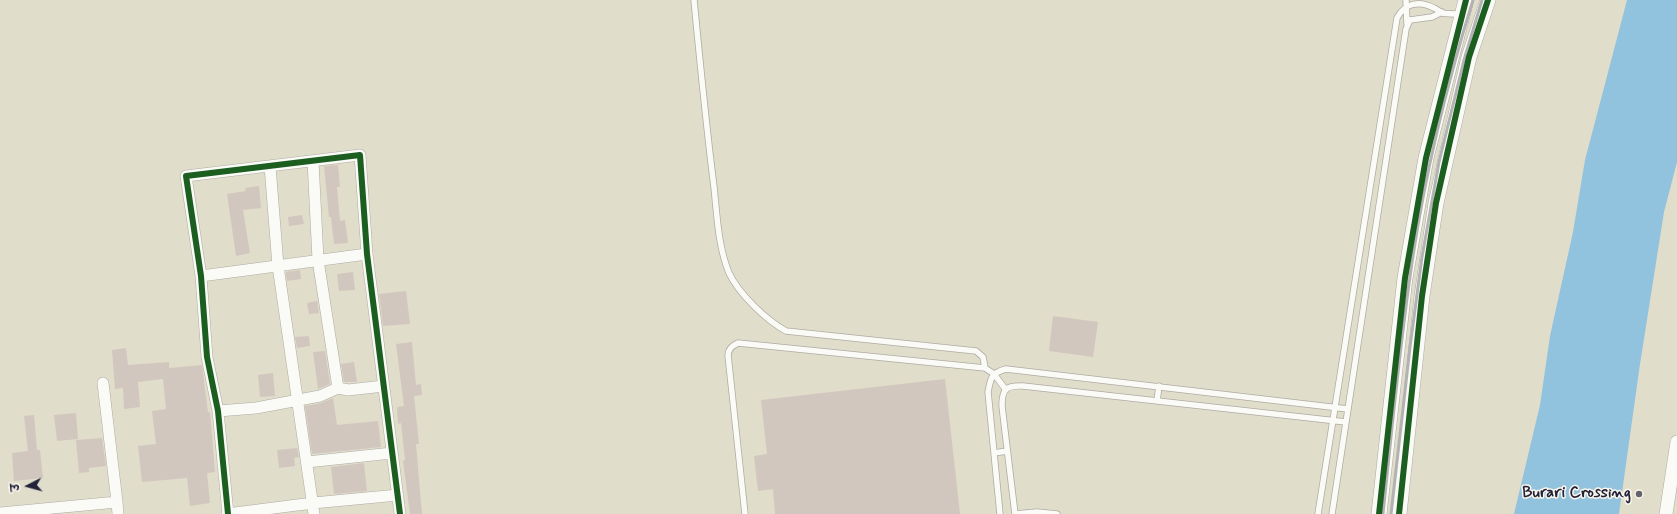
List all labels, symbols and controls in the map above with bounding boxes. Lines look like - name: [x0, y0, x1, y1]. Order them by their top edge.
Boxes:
- north arrow: [8, 466, 48, 506]
- text: उ: [9, 483, 23, 492]
- place label: Burari Crossing: [1522, 484, 1631, 504]
- marker: Burari Crossing: [1634, 489, 1644, 499]

